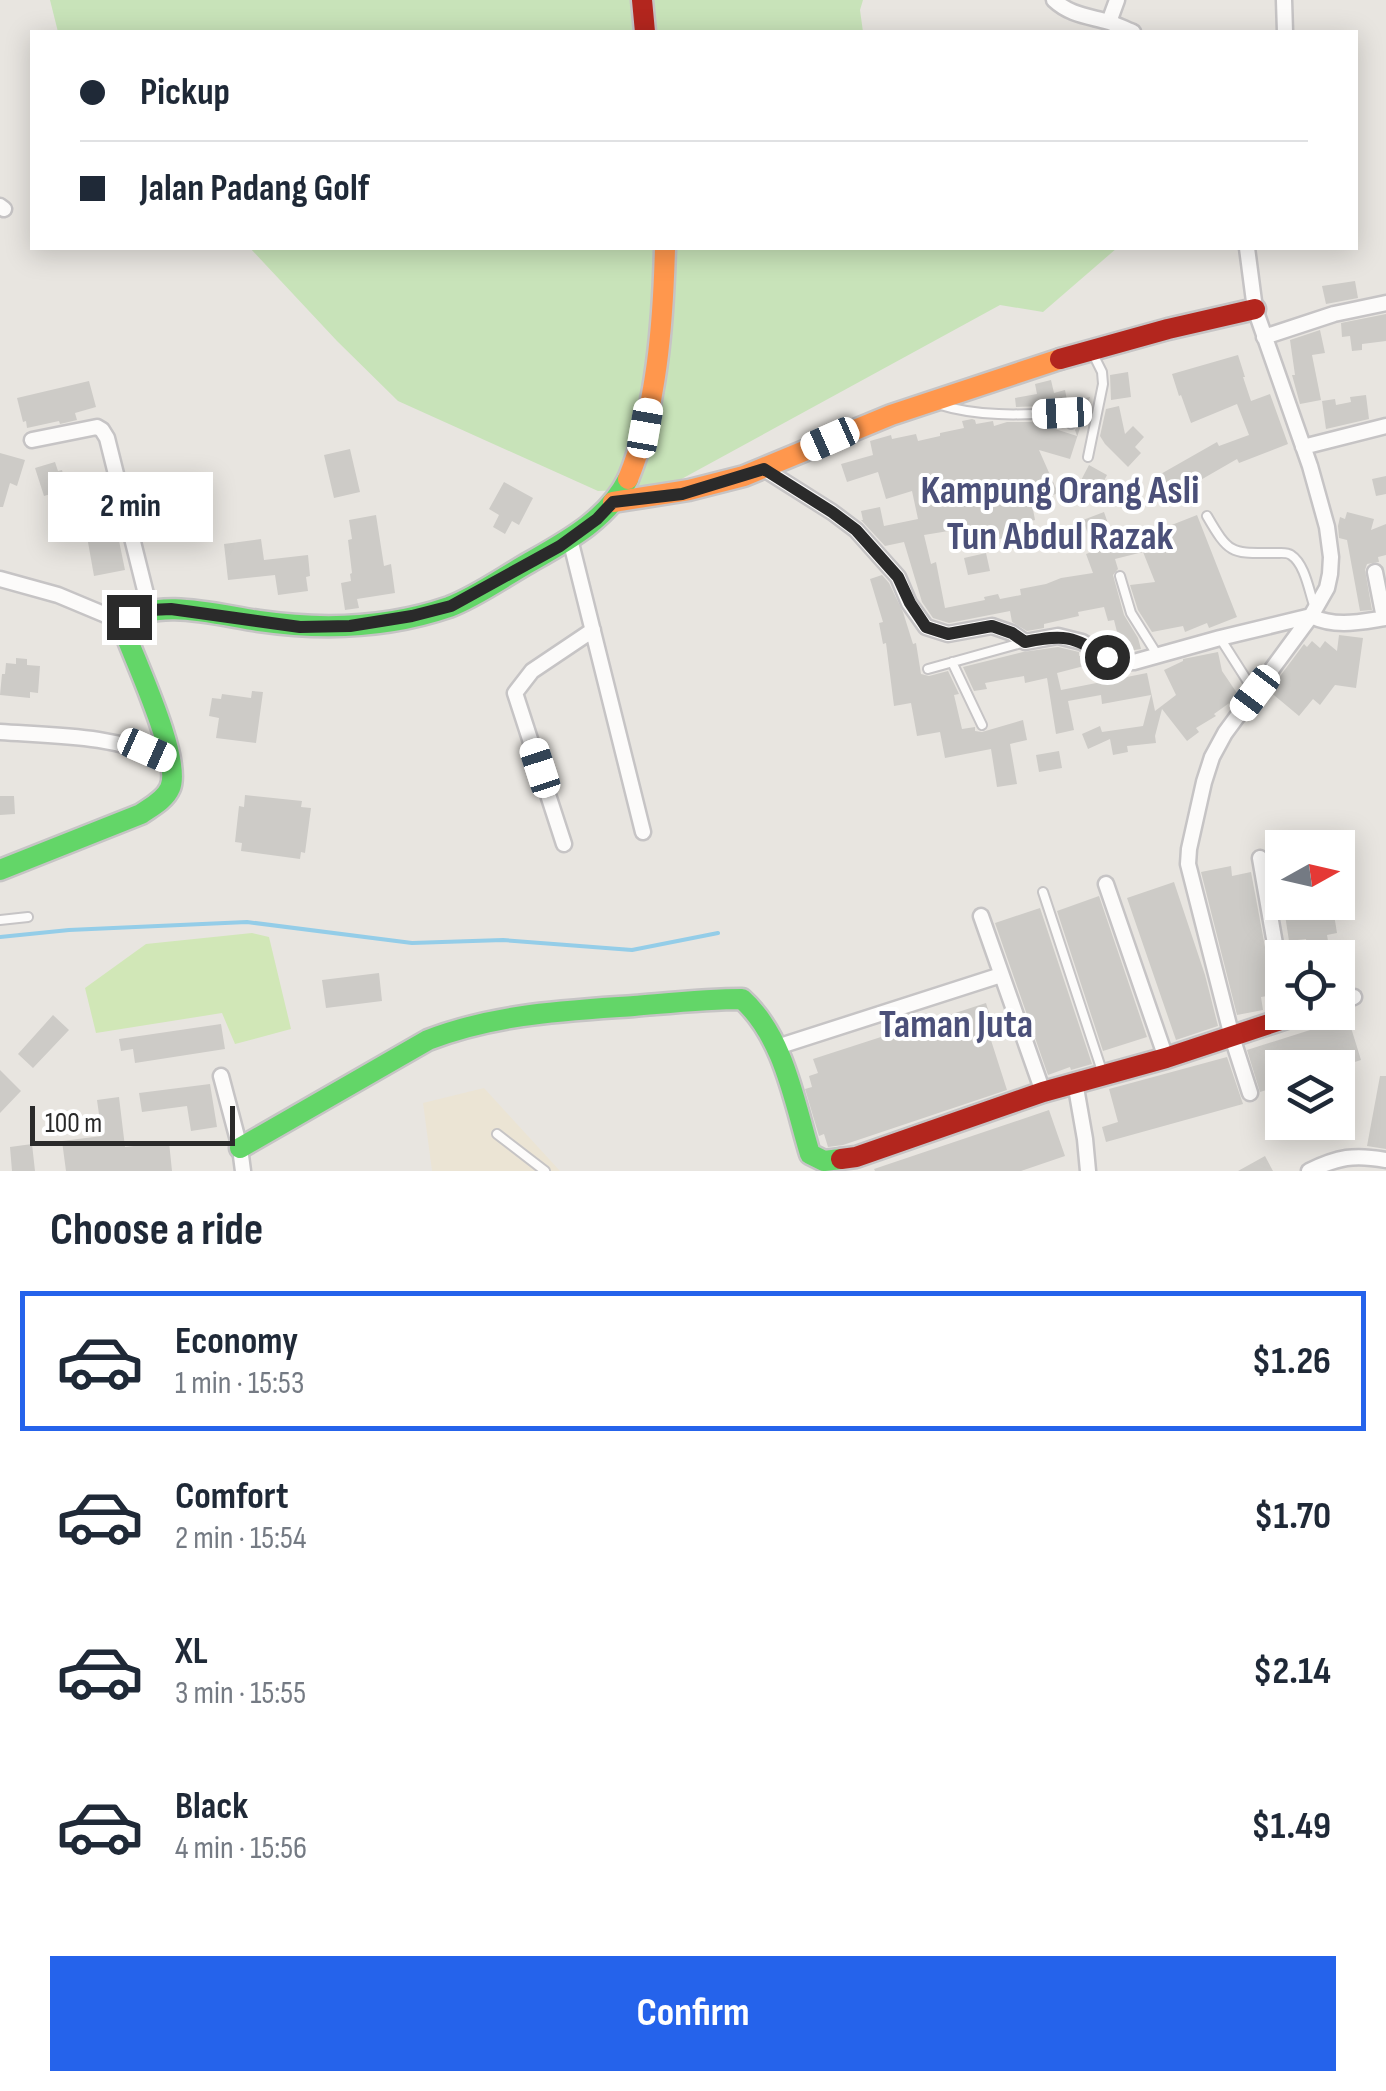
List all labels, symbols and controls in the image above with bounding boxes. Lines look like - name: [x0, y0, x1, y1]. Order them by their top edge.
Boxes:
- text: Pickup: [140, 70, 230, 115]
- text: Jalan Padang Golf: [140, 166, 370, 211]
- car: [625, 396, 665, 460]
- car: [1031, 396, 1093, 430]
- car: [796, 413, 864, 465]
- district label: Kampung Orang Asli Tun Abdul Razak: [920, 467, 1200, 561]
- callout: 2 min: [46, 472, 212, 542]
- text: 2 min: [100, 487, 161, 526]
- route end: [107, 595, 152, 640]
- route start: [1085, 635, 1130, 680]
- car: [1225, 660, 1285, 726]
- car: [113, 724, 181, 776]
- car: [516, 735, 564, 801]
- north arrow: [1265, 830, 1355, 920]
- map controls: [1265, 830, 1355, 1140]
- button: locate: [1265, 940, 1355, 1030]
- district label: Taman Juta: [879, 1001, 1033, 1049]
- button: layers: [1265, 1050, 1355, 1140]
- scale bar: [30, 1101, 235, 1146]
- text: 100 m: [45, 1107, 102, 1140]
- text: Choose a ride: [50, 1203, 263, 1258]
- icon: car: [55, 1316, 145, 1406]
- text: Economy: [175, 1319, 298, 1364]
- text: $1.26: [1252, 1339, 1331, 1384]
- text: 1 min · 15:53: [175, 1364, 304, 1403]
- icon: car: [55, 1471, 145, 1561]
- text: Comfort: [175, 1474, 289, 1519]
- text: $1.70: [1254, 1494, 1331, 1539]
- text: 2 min · 15:54: [175, 1519, 306, 1558]
- icon: car: [55, 1626, 145, 1716]
- text: XL: [175, 1629, 208, 1674]
- text: $2.14: [1253, 1649, 1331, 1694]
- text: 3 min · 15:55: [175, 1674, 306, 1713]
- icon: car: [55, 1781, 145, 1871]
- text: Black: [175, 1784, 248, 1829]
- text: $1.49: [1251, 1804, 1331, 1849]
- text: 4 min · 15:56: [175, 1829, 307, 1868]
- button: Confirm: [50, 1956, 1336, 2071]

